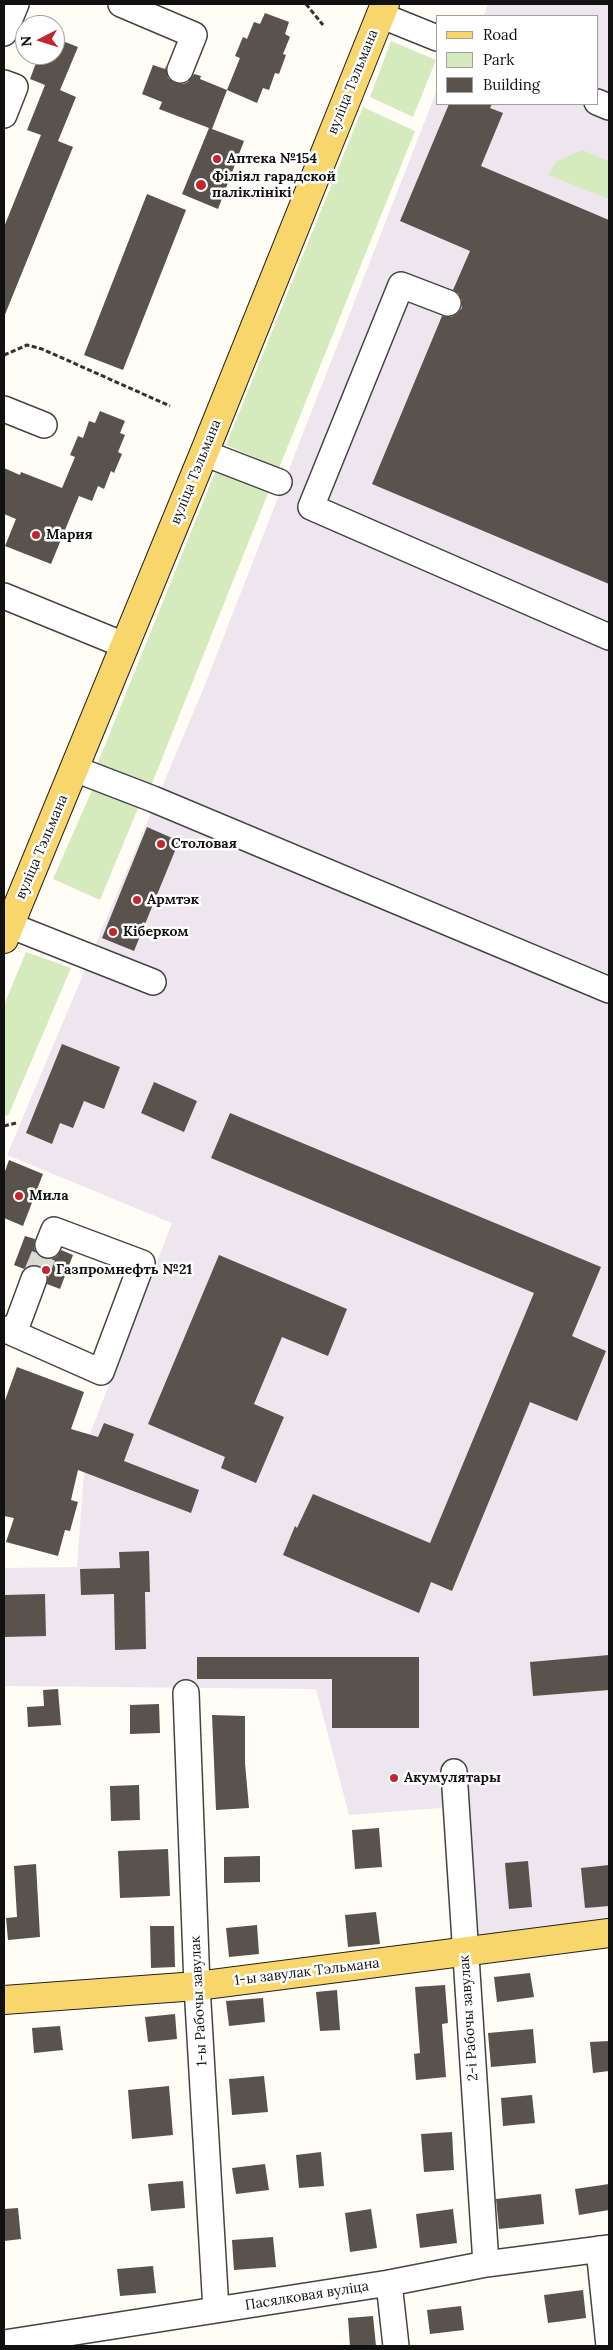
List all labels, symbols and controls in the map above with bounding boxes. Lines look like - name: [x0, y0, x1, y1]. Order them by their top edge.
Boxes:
- north arrow: [15, 15, 65, 65]
- legend: [436, 15, 598, 105]
- text: Road: [483, 25, 518, 44]
- street label: вуліца Тэльмана: [324, 27, 382, 137]
- text: N: [17, 35, 35, 47]
- text: Park: [483, 50, 514, 69]
- text: Building: [483, 75, 540, 94]
- place label: Аптека №154: [227, 151, 317, 167]
- marker: Аптека №154: [211, 153, 223, 165]
- place label: Філіял гарадской паліклінікі: [212, 169, 336, 202]
- marker: Філіял гарадской паліклінікі: [194, 178, 208, 192]
- street label: вуліца Тэльмана: [167, 417, 225, 527]
- place label: Мария: [46, 527, 93, 543]
- marker: Мария: [30, 529, 42, 541]
- street label: вуліца Тэльмана: [12, 792, 72, 902]
- place label: Столовая: [171, 836, 237, 852]
- marker: Столовая: [155, 838, 167, 850]
- place label: Армтэк: [147, 892, 199, 908]
- marker: Армтэк: [131, 894, 143, 906]
- place label: Кіберком: [123, 924, 189, 940]
- marker: Кіберком: [107, 926, 119, 938]
- place label: Мила: [29, 1188, 69, 1204]
- marker: Мила: [13, 1190, 25, 1202]
- place label: Газпромнефть №21: [56, 1262, 192, 1278]
- marker: Газпромнефть №21: [40, 1264, 52, 1276]
- place label: Акумулятары: [404, 1770, 501, 1786]
- marker: Акумулятары: [388, 1772, 400, 1784]
- street label: 1-ы Рабочы завулак: [187, 1935, 211, 2067]
- street label: 2-і Рабочы завулак: [456, 1954, 482, 2082]
- street label: 1-ы завулак Тэльмана: [233, 1955, 381, 1989]
- street label: Пасялковая вуліца: [244, 2278, 370, 2314]

